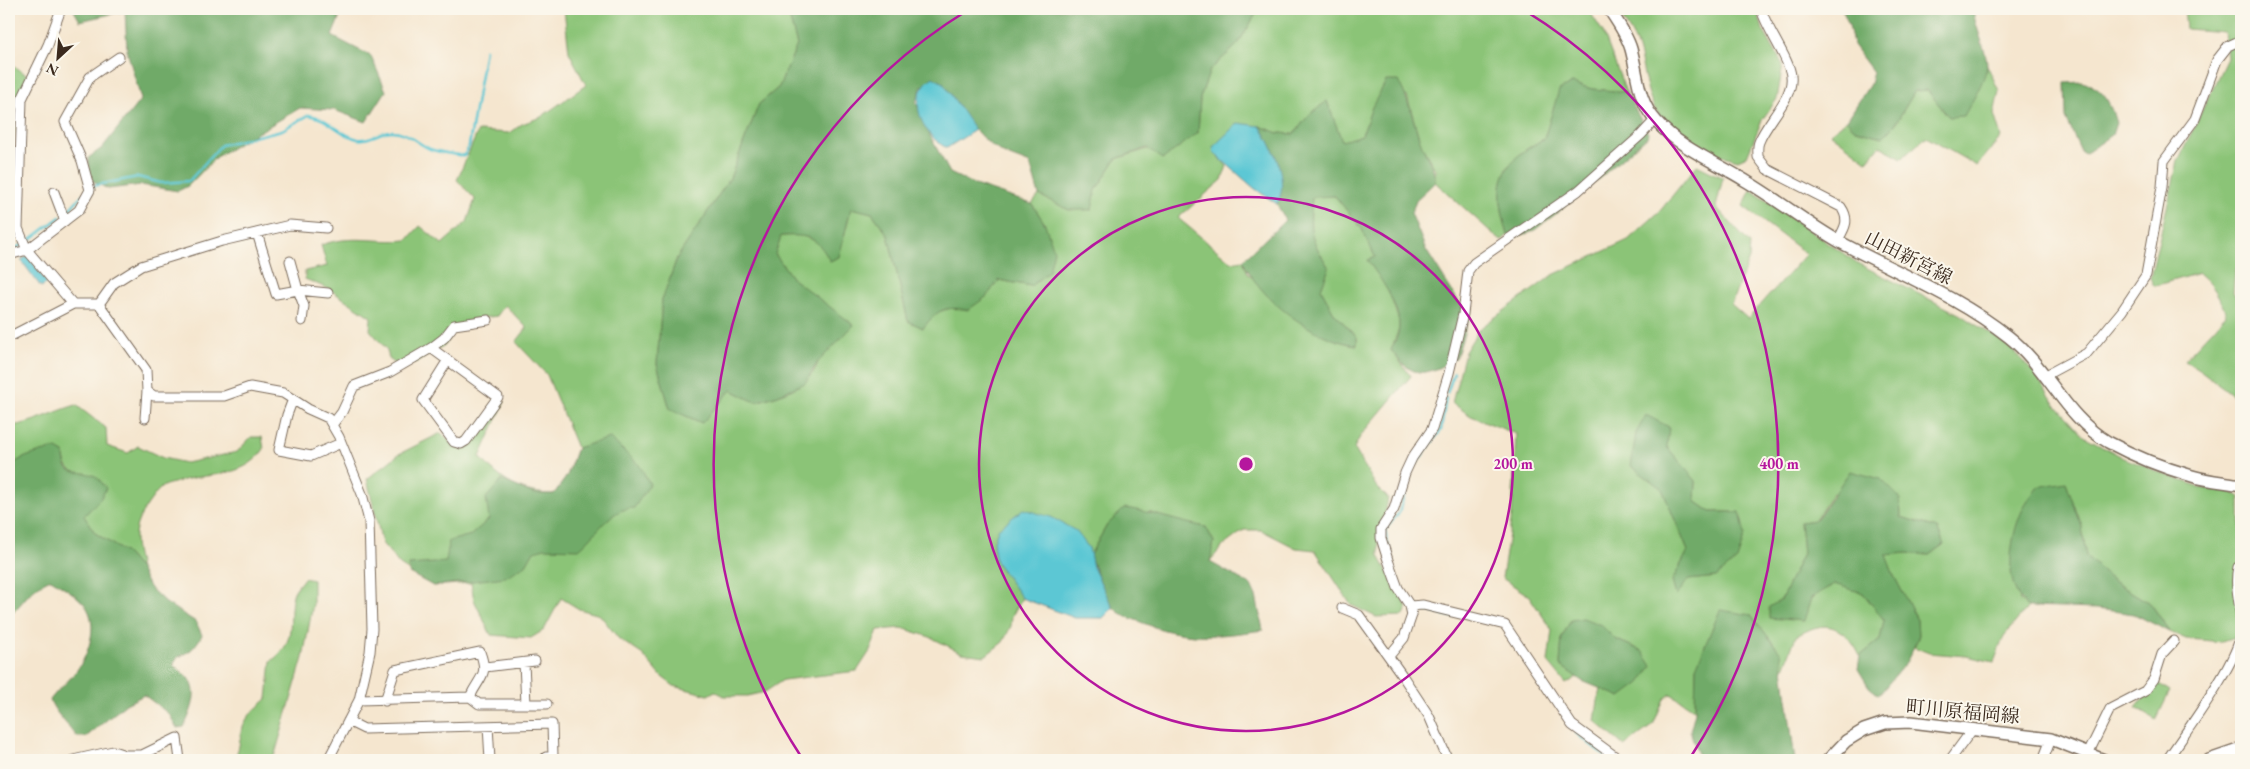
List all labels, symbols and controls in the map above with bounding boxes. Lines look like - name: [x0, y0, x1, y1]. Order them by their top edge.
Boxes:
- north arrow: [32, 32, 82, 82]
- text: N: [43, 59, 61, 80]
- street label: 山田新宮線: [1861, 225, 1957, 290]
- text: 200 m: [1493, 454, 1533, 473]
- text: 400 m: [1759, 454, 1799, 473]
- centre of rings: [1237, 455, 1255, 473]
- street label: 町川原福岡線: [1905, 694, 2021, 729]

